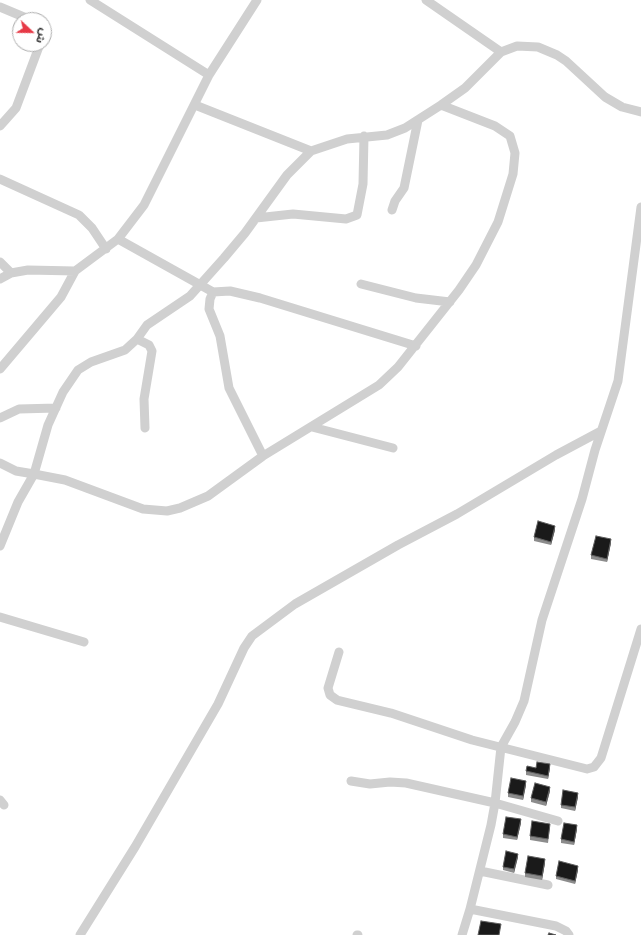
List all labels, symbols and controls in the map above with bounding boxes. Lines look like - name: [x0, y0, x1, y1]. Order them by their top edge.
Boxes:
- north arrow: [12, 12, 52, 52]
- text: ش: [32, 26, 52, 46]

